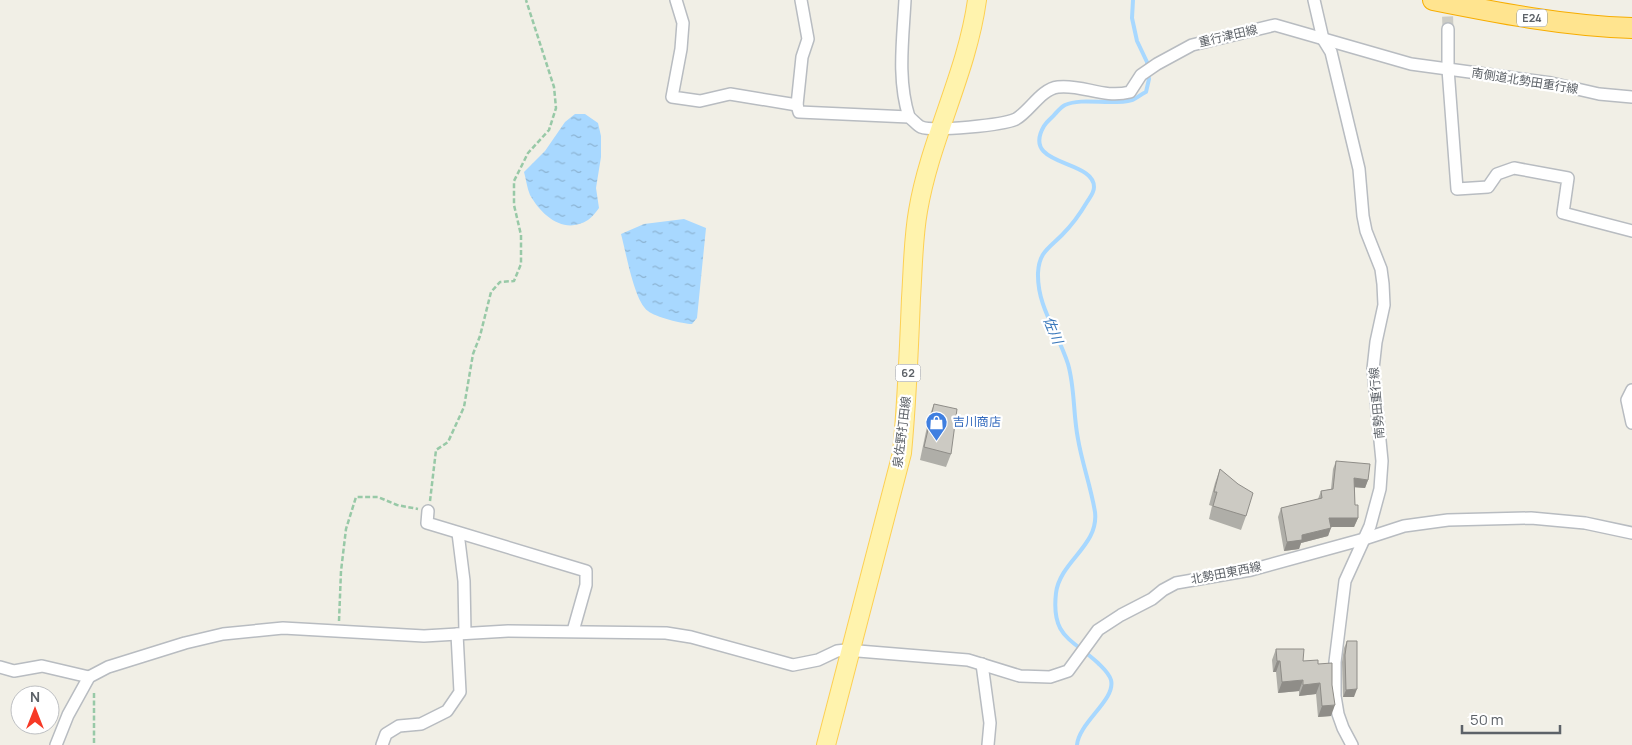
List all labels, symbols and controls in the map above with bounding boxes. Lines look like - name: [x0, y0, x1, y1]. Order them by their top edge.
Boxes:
- road number: E24: [1517, 10, 1547, 27]
- street label: 重行津田線: [1197, 20, 1259, 51]
- street label: 南側道北勢田重行線: [1470, 64, 1580, 97]
- water label: 佐川: [1039, 313, 1068, 348]
- road number: 62: [896, 364, 920, 382]
- street label: 南勢田重行線: [1365, 366, 1388, 440]
- street label: 泉佐野打田線: [889, 395, 914, 469]
- shop icon: 吉川商店: [925, 410, 949, 441]
- place label: 吉川商店: [953, 413, 1001, 430]
- street label: 北勢田東西線: [1189, 557, 1263, 588]
- north arrow: [10, 685, 60, 735]
- text: N: [30, 687, 40, 706]
- scale bar: [1462, 702, 1560, 734]
- text: 50 m: [1470, 709, 1504, 730]

